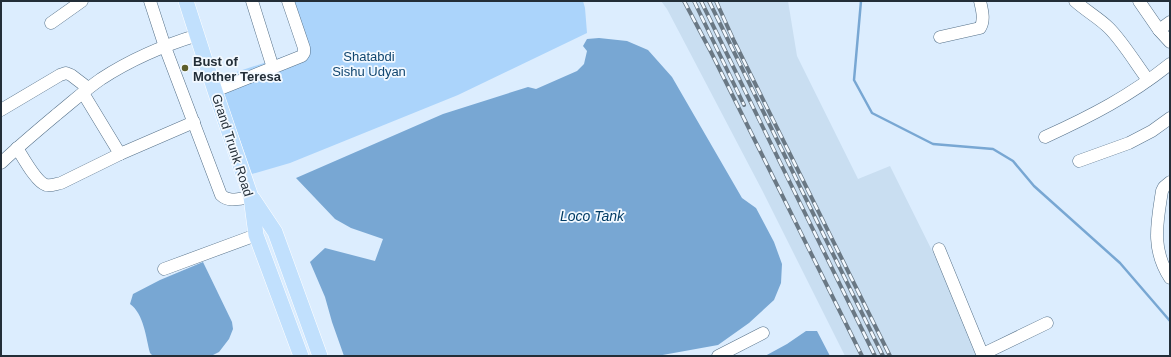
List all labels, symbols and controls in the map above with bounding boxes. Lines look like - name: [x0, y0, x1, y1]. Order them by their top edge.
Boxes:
- park label: Shatabdi Sishu Udyan: [332, 49, 406, 79]
- place label: Bust of Mother Teresa: [193, 54, 282, 84]
- marker: Bust of Mother Teresa: [180, 63, 190, 73]
- street label: Grand Trunk Road: [209, 92, 256, 198]
- water label: Loco Tank: [560, 208, 625, 224]

